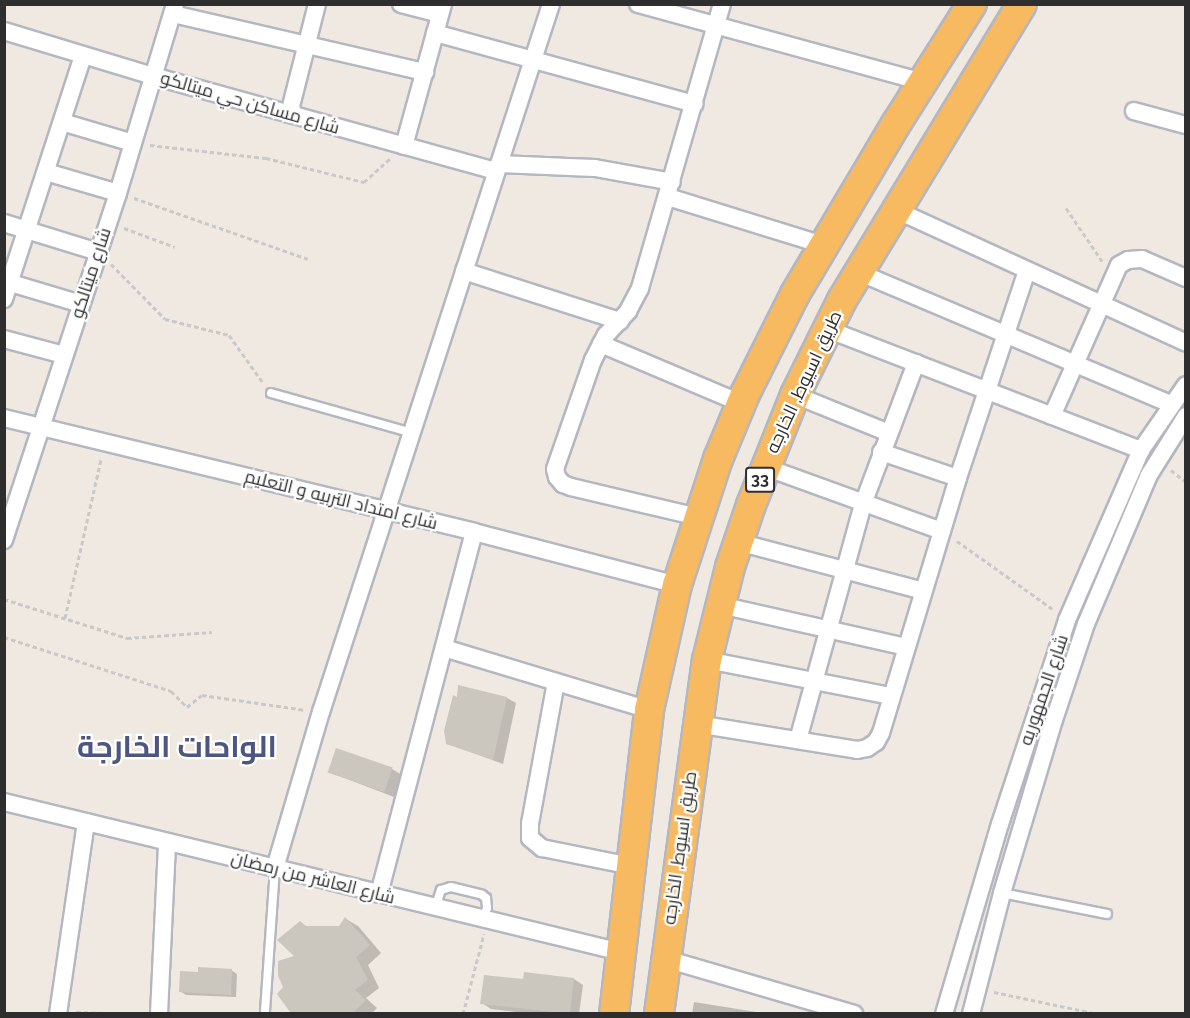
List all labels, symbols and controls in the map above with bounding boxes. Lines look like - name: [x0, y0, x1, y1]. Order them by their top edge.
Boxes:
- street label: شارع مساكن حي ميتالكو: [158, 67, 342, 139]
- street label: شارع ميتالكو: [66, 225, 116, 321]
- street label: طريق اسيوط, الخارجه: [762, 307, 846, 457]
- street label: شارع امتداد التربيه و التعليم: [242, 466, 440, 534]
- road number: 33: [745, 467, 775, 493]
- street label: شارع الجمهوريه: [1015, 632, 1073, 748]
- district label: الواحات الخارجة: [77, 729, 277, 765]
- street label: طريق اسيوط, الخارجه: [659, 770, 701, 926]
- street label: شارع العاشر من رمضان: [229, 847, 397, 909]

